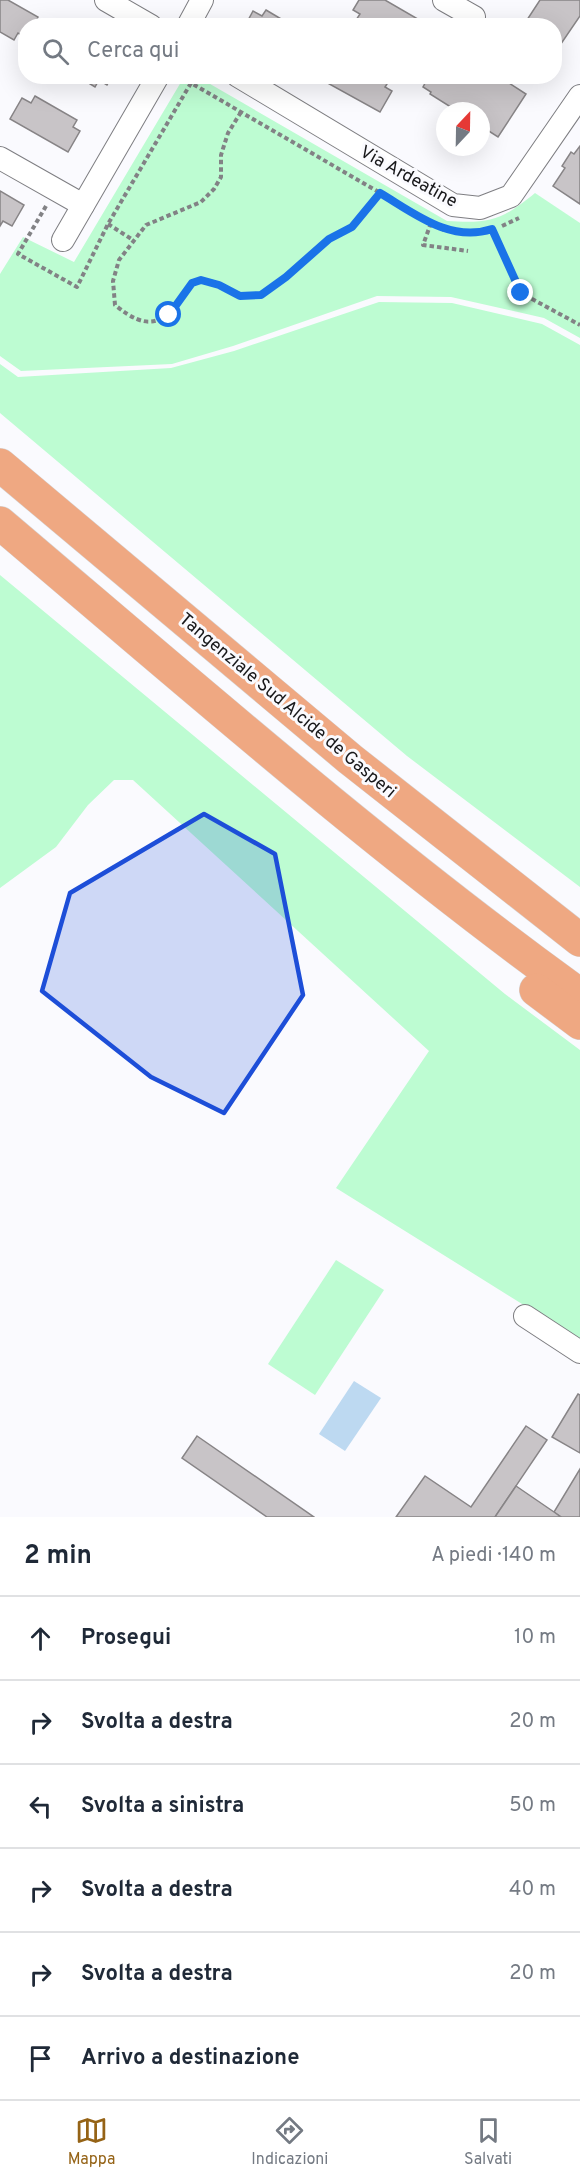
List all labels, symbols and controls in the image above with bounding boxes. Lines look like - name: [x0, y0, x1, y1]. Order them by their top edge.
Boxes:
- search box: [18, 18, 562, 84]
- icon: search: [39, 35, 72, 68]
- text: Cerca qui: [87, 38, 179, 65]
- north arrow: [436, 102, 490, 156]
- street label: Via Ardeatine: [355, 141, 461, 214]
- route end: [507, 279, 533, 305]
- route start: [155, 301, 181, 327]
- street label: Tangenziale Sud Alcide de Gasperi: [174, 609, 400, 804]
- text: 2 min: [24, 1540, 92, 1573]
- text: A piedi · 140 m: [431, 1543, 556, 1569]
- icon: ahead: [24, 1622, 57, 1655]
- text: Prosegui: [81, 1625, 171, 1652]
- text: 10 m: [514, 1625, 556, 1651]
- icon: right: [24, 1706, 57, 1739]
- text: Svolta a destra: [81, 1709, 233, 1736]
- text: 20 m: [509, 1709, 556, 1735]
- icon: left: [24, 1790, 57, 1823]
- text: Svolta a sinistra: [81, 1793, 244, 1820]
- text: 50 m: [509, 1793, 556, 1819]
- icon: right: [24, 1874, 57, 1907]
- text: Svolta a destra: [81, 1877, 233, 1904]
- text: 40 m: [509, 1877, 556, 1903]
- icon: right: [24, 1958, 57, 1991]
- text: Svolta a destra: [81, 1961, 233, 1988]
- text: 20 m: [509, 1961, 556, 1987]
- icon: arrive: [24, 2042, 57, 2075]
- text: Arrivo a destinazione: [81, 2045, 299, 2072]
- tab: Mappa: [68, 2114, 116, 2170]
- tab: Indicazioni: [251, 2114, 328, 2170]
- tab: Salvati: [464, 2114, 512, 2170]

